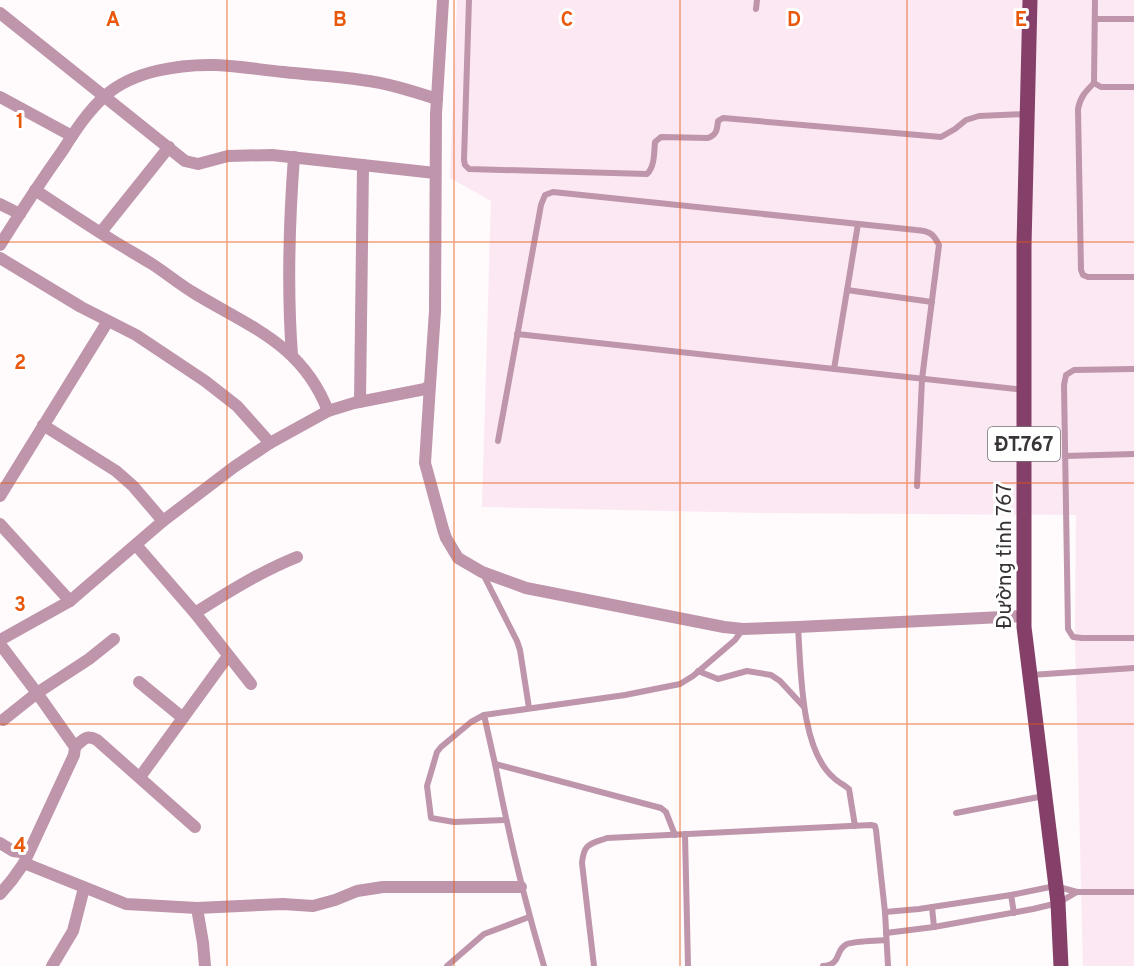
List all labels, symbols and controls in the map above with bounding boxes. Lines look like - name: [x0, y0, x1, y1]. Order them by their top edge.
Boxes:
- text: A: [106, 8, 120, 34]
- text: B: [333, 8, 347, 34]
- text: C: [561, 8, 573, 34]
- text: D: [787, 8, 801, 34]
- text: E: [1015, 8, 1027, 34]
- text: 1: [16, 110, 24, 136]
- text: 2: [14, 351, 26, 377]
- road number: ĐT.767: [988, 427, 1060, 461]
- street label: Đường tỉnh 767: [992, 483, 1019, 629]
- text: 3: [14, 593, 26, 619]
- text: 4: [14, 834, 26, 860]

